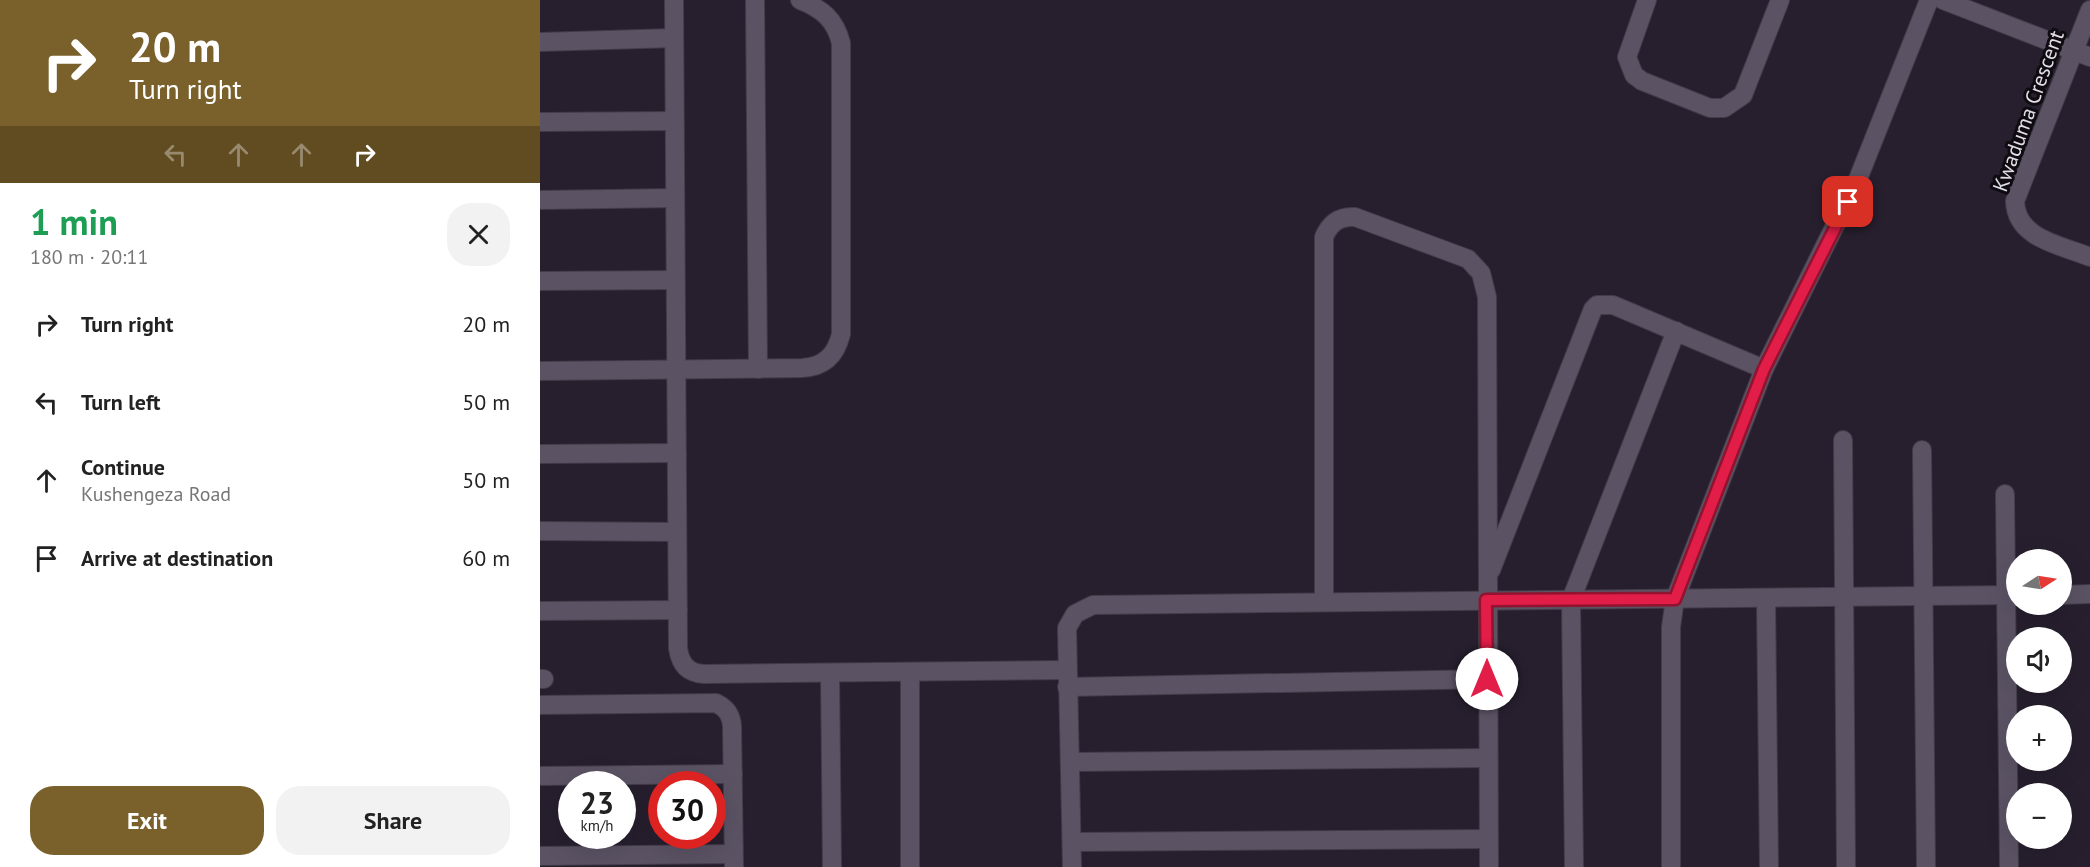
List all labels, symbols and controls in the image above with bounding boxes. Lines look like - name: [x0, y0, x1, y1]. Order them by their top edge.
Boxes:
- text: 20 m: [129, 19, 221, 74]
- icon: right: [30, 24, 108, 102]
- street label: Kwaduma Crescent: [1986, 27, 2070, 195]
- text: Turn right: [129, 72, 242, 106]
- icon: left: [159, 138, 192, 171]
- icon: ahead: [222, 138, 255, 171]
- icon: ahead: [285, 138, 318, 171]
- icon: right: [348, 138, 381, 171]
- pin: [1822, 176, 1873, 227]
- icon: arrive: [1831, 185, 1864, 218]
- text: 1 min: [30, 198, 118, 245]
- button: close: [447, 203, 510, 266]
- text: 180 m · 20:11: [30, 244, 148, 270]
- icon: right: [30, 308, 63, 341]
- text: Turn right: [81, 310, 173, 338]
- text: 20 m: [462, 310, 510, 338]
- icon: left: [30, 386, 63, 419]
- text: Turn left: [81, 388, 161, 416]
- text: 50 m: [462, 388, 510, 416]
- text: Continue: [81, 453, 165, 481]
- icon: ahead: [30, 464, 63, 497]
- text: 50 m: [462, 466, 510, 494]
- text: Kushengeza Road: [81, 481, 231, 507]
- icon: arrive: [30, 542, 63, 575]
- text: Arrive at destination: [81, 544, 273, 572]
- text: 60 m: [462, 544, 510, 572]
- north arrow: [2006, 549, 2072, 615]
- map controls: [2006, 549, 2072, 849]
- button: sound: [2006, 627, 2072, 693]
- position arrow: [1455, 647, 1519, 711]
- button: +: [2006, 705, 2072, 771]
- speed limit sign: 30: [648, 771, 726, 849]
- text: 23: [580, 783, 614, 822]
- button: −: [2006, 783, 2072, 849]
- button: Exit: [30, 786, 264, 855]
- button: Share: [276, 786, 510, 855]
- text: km/h: [581, 816, 613, 835]

